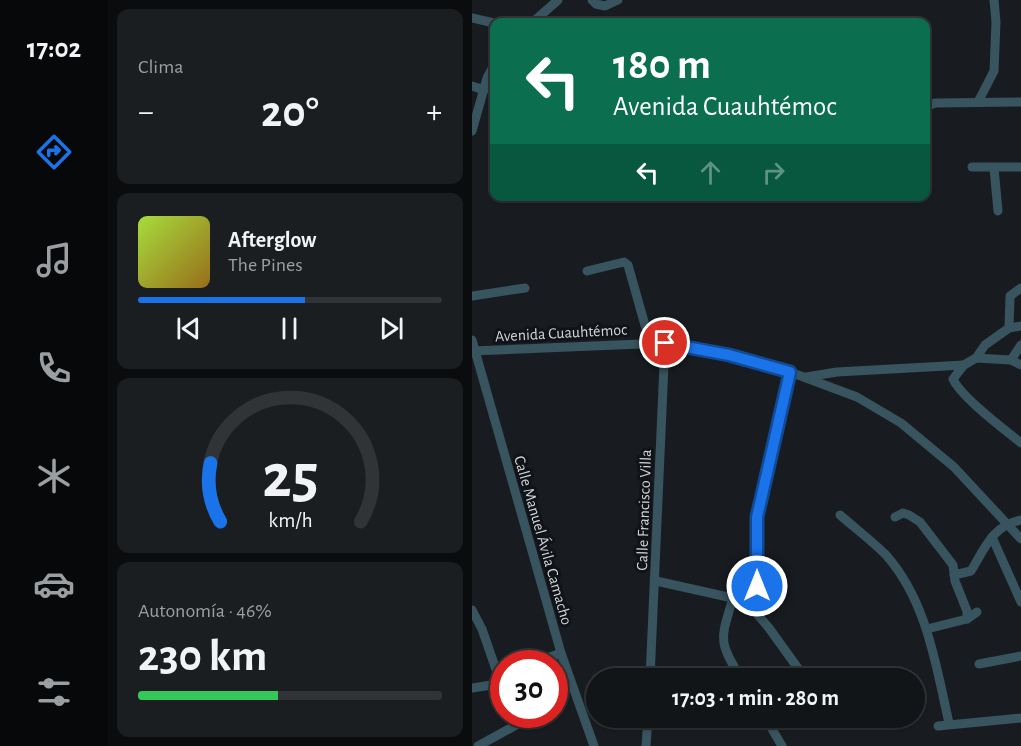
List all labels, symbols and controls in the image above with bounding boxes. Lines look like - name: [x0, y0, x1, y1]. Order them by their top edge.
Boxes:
- text: 17:02: [27, 35, 81, 62]
- icon: left: [514, 42, 592, 120]
- text: 180 m: [613, 44, 711, 86]
- text: Clima: [138, 57, 183, 77]
- text: 20°: [261, 90, 319, 135]
- text: Avenida Cuauhtémoc: [613, 93, 837, 120]
- text: −: [138, 96, 154, 129]
- text: +: [426, 96, 442, 129]
- icon: directions: [33, 131, 75, 173]
- icon: left: [631, 156, 664, 189]
- icon: ahead: [694, 156, 727, 189]
- icon: right: [757, 156, 790, 189]
- text: Afterglow: [228, 229, 316, 251]
- icon: music: [33, 239, 75, 281]
- text: The Pines: [228, 255, 303, 275]
- icon: previous: [172, 312, 205, 345]
- icon: pause: [273, 312, 306, 345]
- icon: next: [375, 312, 408, 345]
- pin: [639, 317, 690, 368]
- street label: Avenida Cuauhtémoc: [494, 322, 628, 344]
- icon: arrive: [648, 326, 681, 359]
- icon: phone: [33, 347, 75, 389]
- text: 25: [262, 446, 318, 508]
- street label: Calle Francisco Villa: [634, 449, 654, 571]
- street label: Calle Manuel Ávila Camacho: [511, 453, 577, 627]
- icon: climate: [33, 455, 75, 497]
- text: km/h: [268, 511, 312, 532]
- position arrow: [725, 554, 789, 618]
- icon: car: [33, 563, 75, 605]
- text: Autonomía · 46%: [138, 601, 272, 621]
- text: 230 km: [138, 634, 267, 679]
- speed limit sign: 30: [490, 650, 568, 728]
- icon: filters: [33, 671, 75, 713]
- text: 17:03 · 1 min · 280 m: [672, 687, 839, 709]

